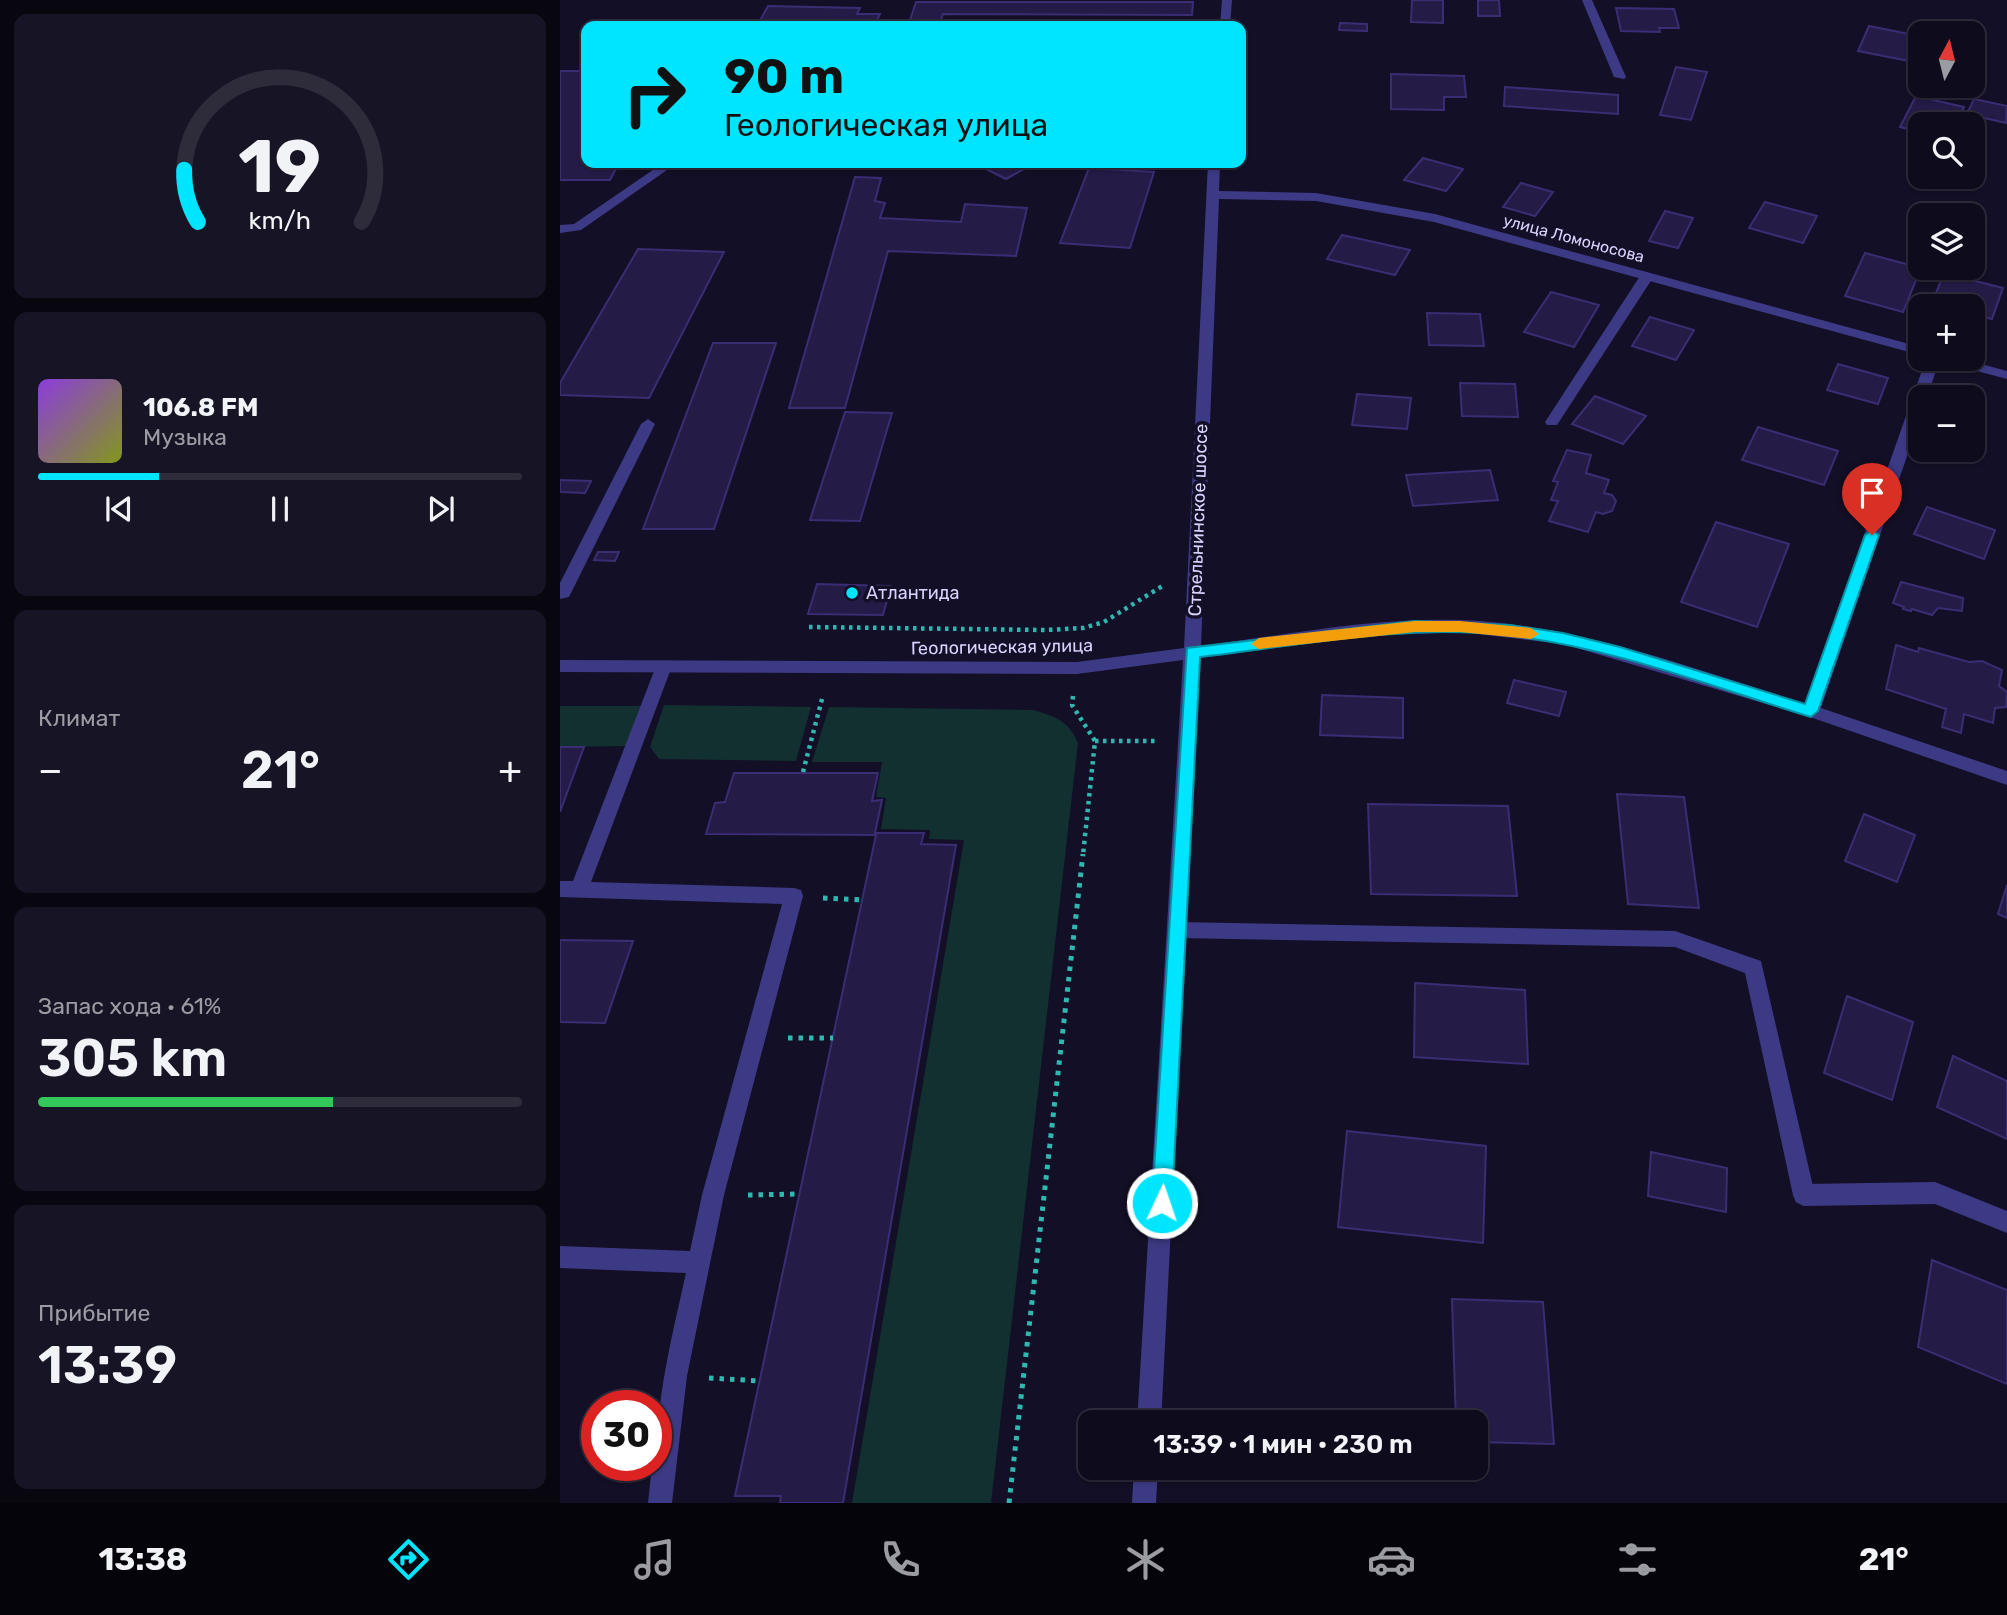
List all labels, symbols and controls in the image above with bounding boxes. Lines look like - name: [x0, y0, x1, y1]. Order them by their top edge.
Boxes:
- north arrow: [1908, 21, 1984, 98]
- map controls: [1908, 21, 1985, 462]
- text: 90 m: [724, 47, 844, 105]
- icon: right: [609, 49, 700, 140]
- text: Геологическая улица: [724, 106, 1048, 144]
- button: search: [1908, 112, 1985, 189]
- text: 19: [239, 124, 321, 210]
- button: layers: [1908, 203, 1985, 280]
- text: km/h: [249, 206, 311, 235]
- street label: улица Ломоносова: [1501, 211, 1646, 266]
- button: +: [1908, 294, 1985, 371]
- button: −: [1908, 385, 1985, 462]
- text: 106.8 FM: [143, 392, 259, 423]
- text: Музыка: [143, 423, 227, 451]
- street label: Стрельнинское шоссе: [1184, 423, 1212, 617]
- pin: [1842, 463, 1902, 535]
- icon: arrive: [1853, 474, 1891, 512]
- icon: previous: [100, 490, 138, 528]
- icon: pause: [261, 490, 299, 528]
- icon: next: [422, 490, 460, 528]
- place label: Атлантида: [866, 582, 960, 604]
- marker: Атлантида: [844, 585, 860, 601]
- street label: Геологическая улица: [911, 634, 1093, 660]
- text: Климат: [38, 704, 120, 732]
- text: 21°: [241, 739, 320, 801]
- text: −: [38, 747, 63, 793]
- text: +: [498, 747, 522, 793]
- text: Запас хода · 61%: [38, 992, 221, 1020]
- text: 305 km: [38, 1027, 227, 1089]
- position arrow: [1125, 1166, 1199, 1240]
- text: Прибытие: [38, 1299, 150, 1327]
- text: 13:39: [38, 1334, 177, 1396]
- speed limit sign: 30: [581, 1390, 672, 1481]
- text: 13:39 · 1 мин · 230 m: [1153, 1429, 1413, 1460]
- icon: directions: [384, 1535, 433, 1584]
- icon: music: [630, 1535, 679, 1584]
- icon: phone: [876, 1535, 925, 1584]
- icon: climate: [1121, 1535, 1170, 1584]
- icon: car: [1367, 1535, 1416, 1584]
- icon: filters: [1613, 1535, 1662, 1584]
- text: 13:38: [98, 1540, 187, 1578]
- text: 21°: [1859, 1540, 1909, 1578]

